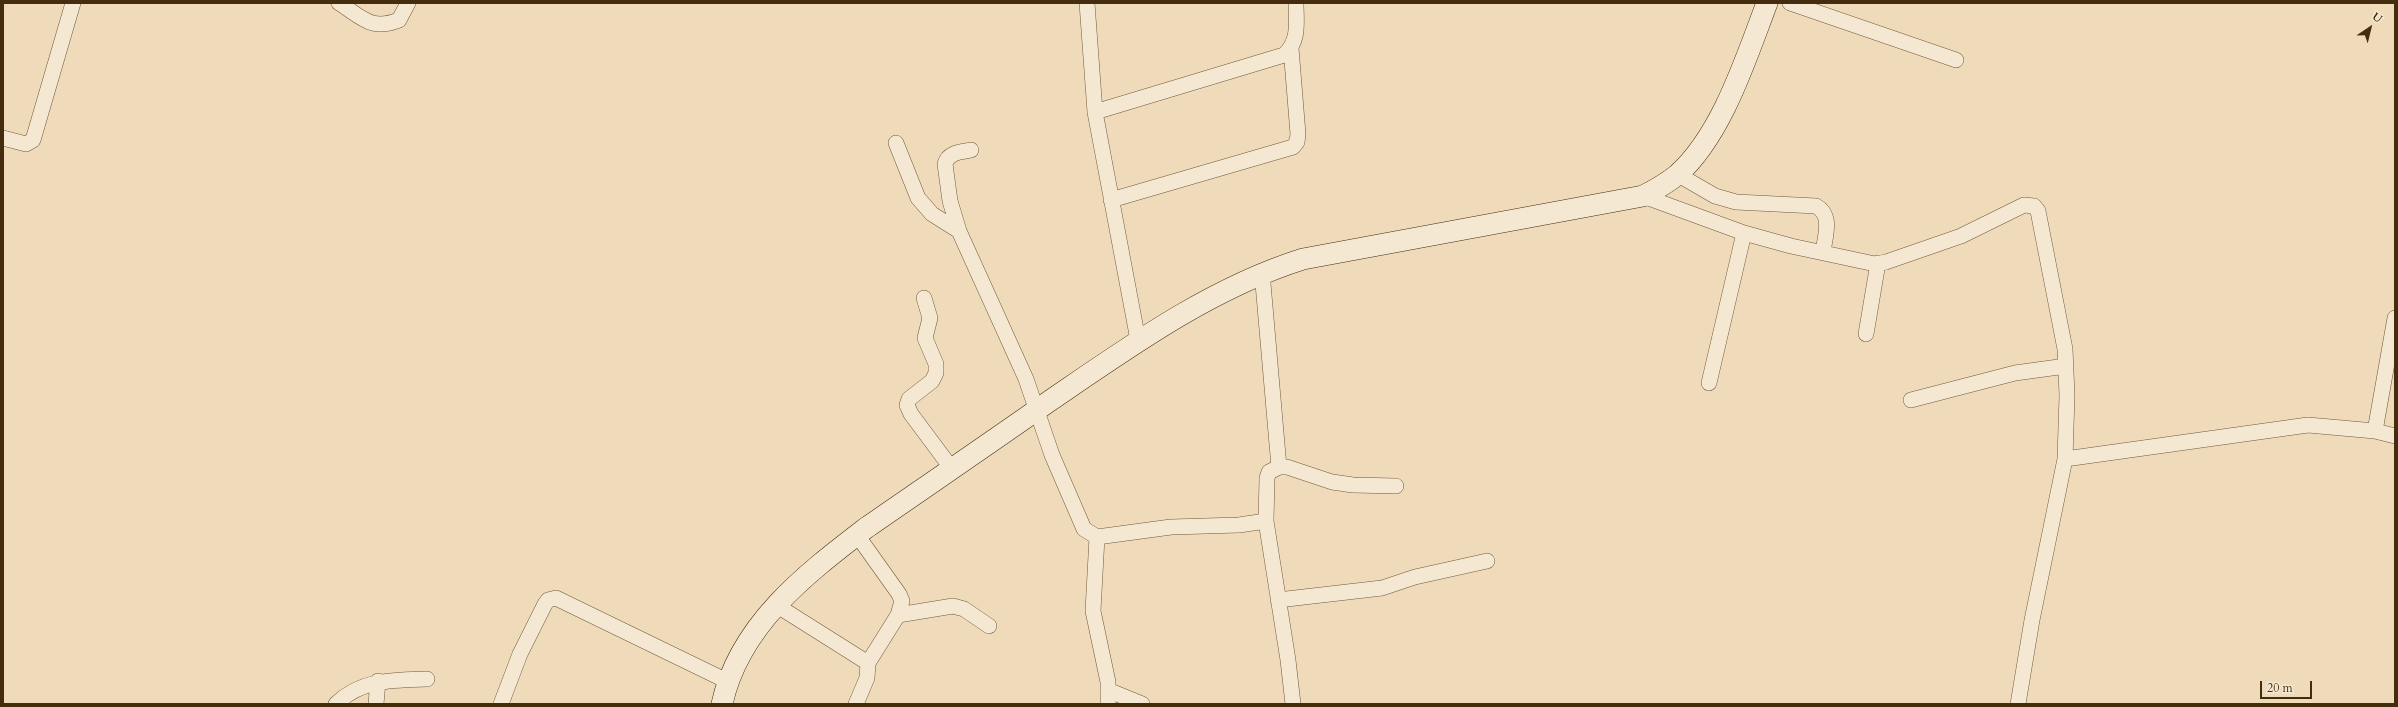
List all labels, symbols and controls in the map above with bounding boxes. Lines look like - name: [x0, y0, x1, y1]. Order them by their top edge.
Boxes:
- north arrow: [2350, 8, 2390, 48]
- text: U: [2369, 9, 2385, 26]
- scale bar: [2262, 673, 2314, 699]
- text: 20 m: [2267, 680, 2293, 696]

